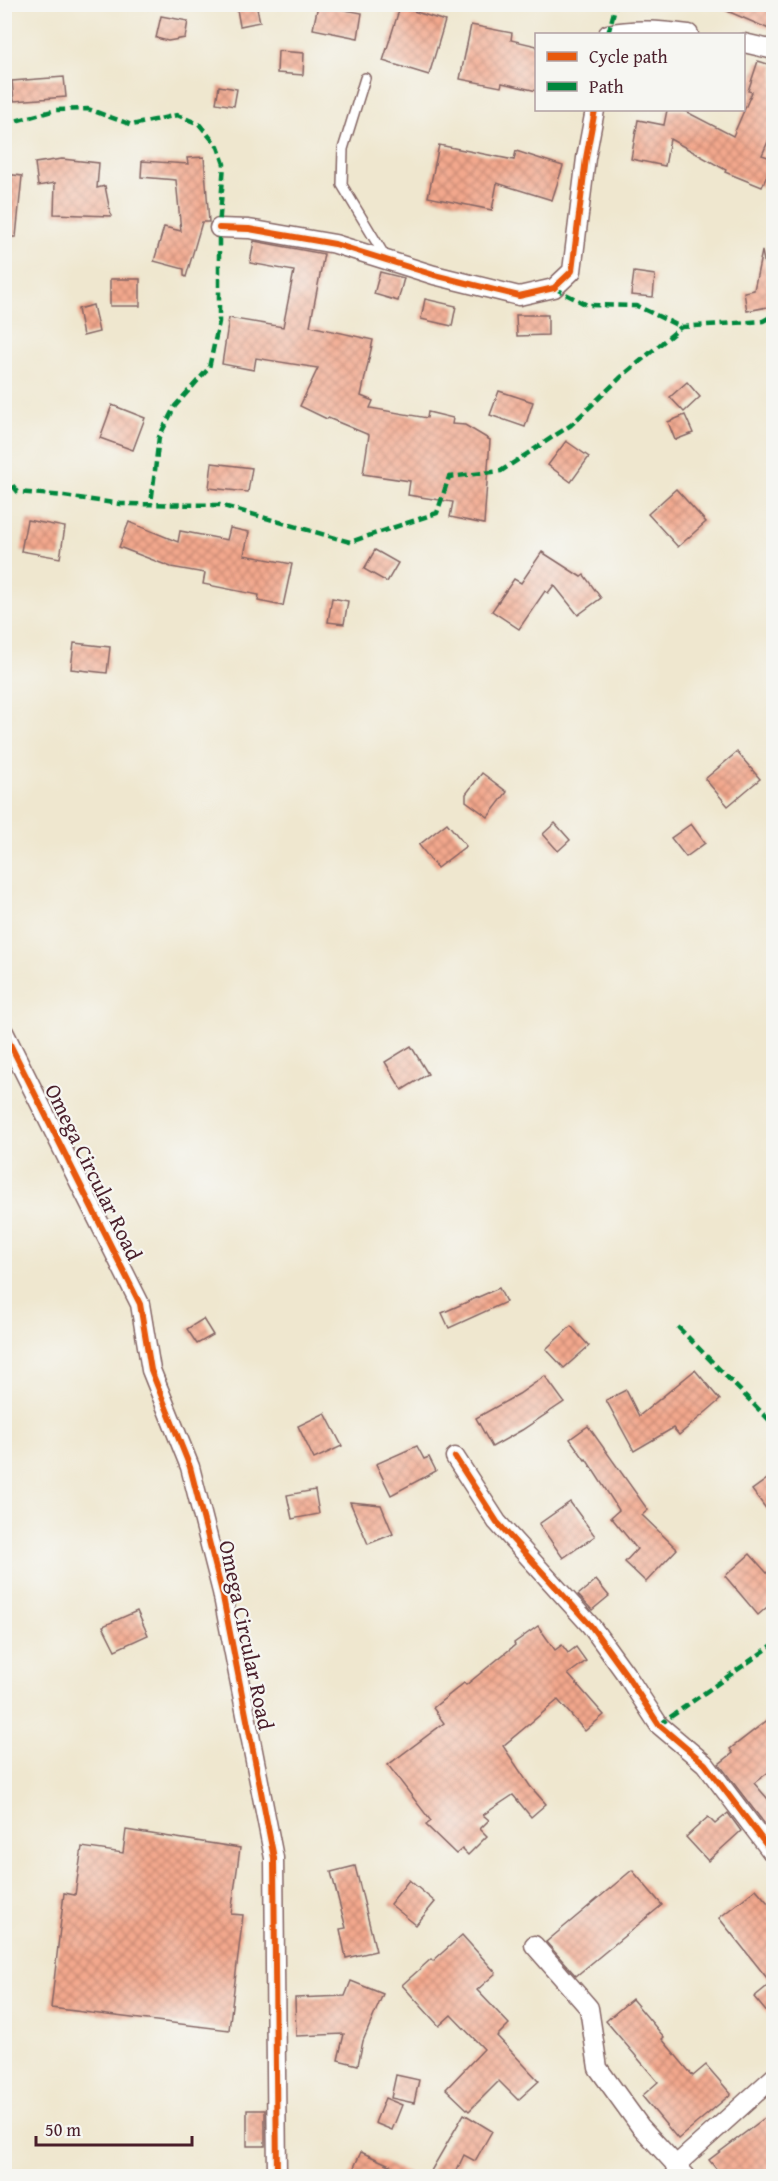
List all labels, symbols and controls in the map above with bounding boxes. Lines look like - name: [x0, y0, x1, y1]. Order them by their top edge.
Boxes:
- legend: [535, 33, 745, 111]
- text: Cycle path: [589, 43, 668, 70]
- text: Path: [589, 73, 624, 100]
- street label: Omega Circular Road: [37, 1078, 151, 1266]
- street label: Omega Circular Road: [211, 1537, 283, 1733]
- scale bar: [36, 2109, 192, 2147]
- text: 50 m: [45, 2116, 81, 2143]

